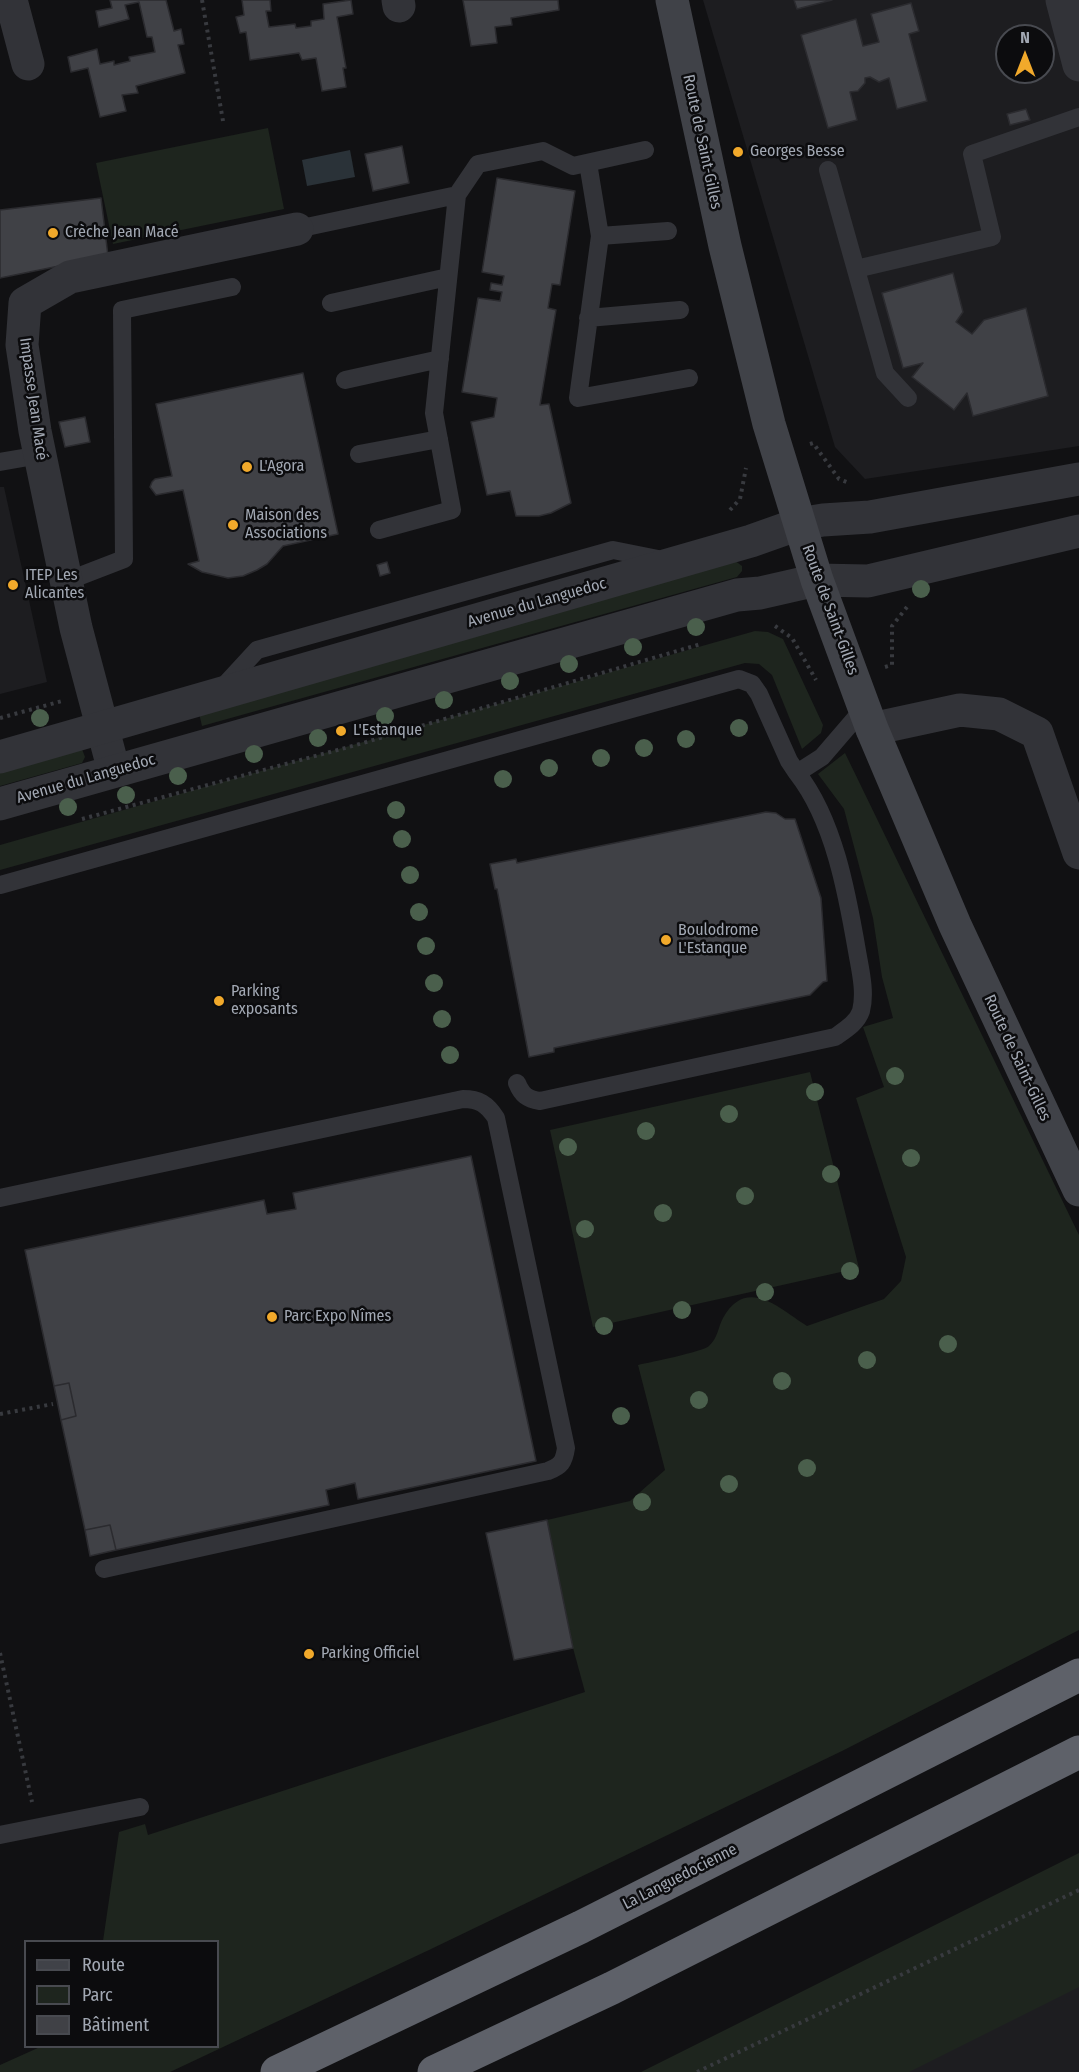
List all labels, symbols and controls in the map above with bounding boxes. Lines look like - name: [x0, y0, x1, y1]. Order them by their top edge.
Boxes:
- north arrow: [995, 24, 1055, 84]
- text: N: [1020, 28, 1030, 47]
- street label: Route de Saint-Gilles: [678, 73, 726, 211]
- place label: Georges Besse: [750, 142, 845, 162]
- marker: Georges Besse: [731, 145, 745, 159]
- place label: Crèche Jean Macé: [65, 223, 179, 243]
- marker: Crèche Jean Macé: [46, 226, 60, 240]
- street label: Impasse Jean Macé: [15, 336, 51, 462]
- place label: L'Agora: [259, 457, 304, 477]
- marker: L'Agora: [240, 460, 254, 474]
- place label: Maison des Associations: [245, 506, 327, 544]
- marker: Maison des Associations: [226, 518, 240, 532]
- street label: Route de Saint-Gilles: [798, 542, 862, 678]
- place label: ITEP Les Alicantes: [25, 566, 84, 604]
- street label: Avenue du Languedoc: [465, 574, 609, 632]
- marker: ITEP Les Alicantes: [6, 578, 20, 592]
- place label: L'Estanque: [353, 721, 422, 741]
- marker: L'Estanque: [334, 724, 348, 738]
- street label: Avenue du Languedoc: [14, 750, 158, 808]
- place label: Boulodrome L'Estanque: [678, 921, 758, 959]
- marker: Boulodrome L'Estanque: [659, 933, 673, 947]
- place label: Parking exposants: [231, 982, 298, 1020]
- street label: Route de Saint-Gilles: [979, 992, 1055, 1124]
- marker: Parking exposants: [212, 994, 226, 1008]
- place label: Parc Expo Nîmes: [284, 1307, 391, 1327]
- marker: Parc Expo Nîmes: [265, 1310, 279, 1324]
- place label: Parking Officiel: [321, 1644, 419, 1664]
- marker: Parking Officiel: [302, 1647, 316, 1661]
- street label: La Languedocienne: [620, 1840, 740, 1914]
- legend: [24, 1940, 219, 2048]
- text: Route: [82, 1954, 125, 1976]
- text: Parc: [82, 1984, 113, 2006]
- text: Bâtiment: [82, 2014, 149, 2036]

